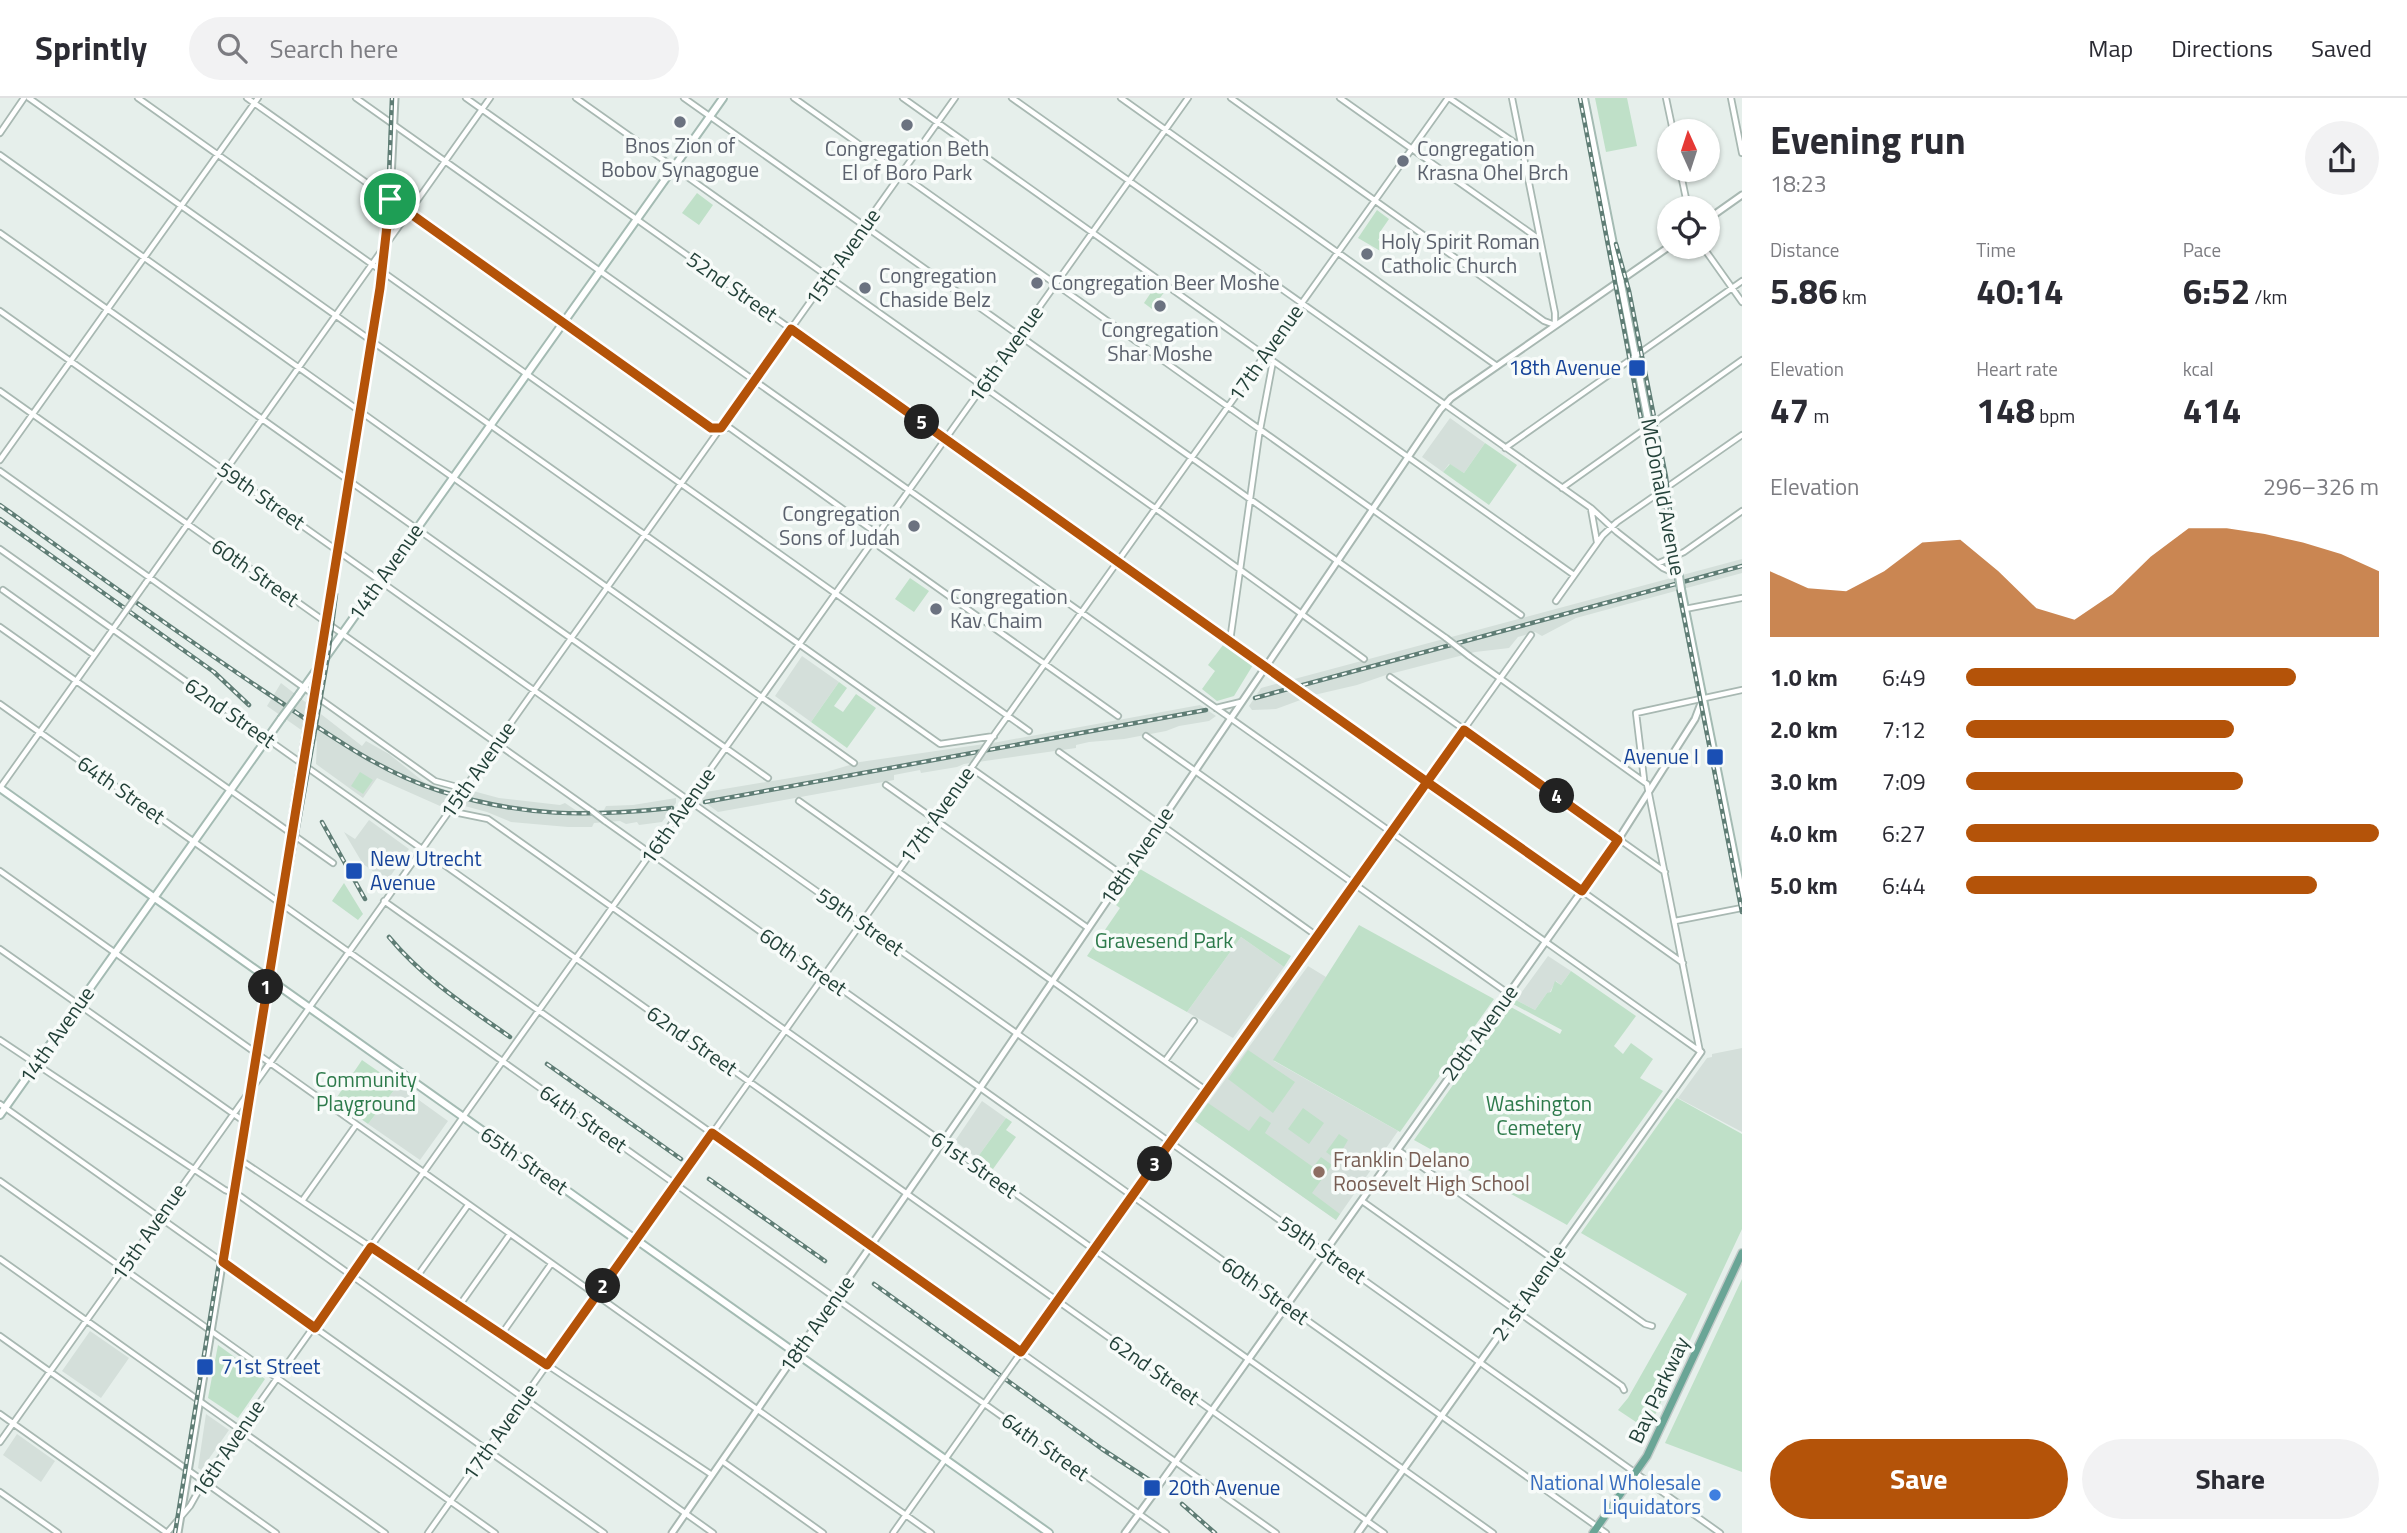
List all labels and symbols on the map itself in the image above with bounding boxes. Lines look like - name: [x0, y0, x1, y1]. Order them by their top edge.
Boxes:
- marker: Bnos Zion of Bobov Synagogue: [672, 114, 688, 130]
- marker: Congregation Beth El of Boro Park: [899, 117, 915, 133]
- north arrow: [1657, 119, 1720, 182]
- place label: Bnos Zion of Bobov Synagogue: [601, 129, 759, 185]
- place label: Congregation Beth El of Boro Park: [825, 132, 989, 188]
- place label: Congregation Krasna Ohel Brch: [1417, 132, 1569, 188]
- marker: Congregation Krasna Ohel Brch: [1395, 153, 1411, 169]
- pin: [360, 169, 420, 229]
- street label: 15th Avenue: [797, 201, 888, 312]
- place label: Holy Spirit Roman Catholic Church: [1381, 225, 1540, 281]
- street label: 52nd Street: [681, 243, 785, 330]
- marker: Holy Spirit Roman Catholic Church: [1359, 246, 1375, 262]
- place label: Congregation Chaside Belz: [879, 259, 997, 315]
- place label: Congregation Beer Moshe: [1051, 266, 1280, 298]
- marker: Congregation Beer Moshe: [1029, 275, 1045, 291]
- marker: Congregation Chaside Belz: [857, 280, 873, 296]
- street label: 17th Avenue: [1220, 297, 1311, 408]
- street label: 16th Avenue: [960, 298, 1051, 409]
- marker: Congregation Shar Moshe: [1152, 298, 1168, 314]
- place label: Congregation Shar Moshe: [1101, 313, 1219, 369]
- place label: 18th Avenue: [1509, 351, 1621, 383]
- marker: 18th Avenue: [1627, 358, 1647, 378]
- pin: 5: [904, 404, 940, 440]
- street label: McDonald Avenue: [1633, 416, 1695, 578]
- street label: 59th Street: [211, 453, 313, 538]
- place label: Congregation Sons of Judah: [779, 497, 900, 553]
- street label: 14th Avenue: [340, 516, 431, 627]
- marker: Congregation Sons of Judah: [906, 518, 922, 534]
- street label: 60th Street: [205, 530, 307, 615]
- place label: Congregation Kav Chaim: [950, 580, 1068, 636]
- marker: Congregation Kav Chaim: [928, 601, 944, 617]
- street label: 62nd Street: [179, 669, 283, 756]
- street label: 15th Avenue: [432, 714, 523, 825]
- place label: Avenue I: [1624, 740, 1699, 772]
- street label: 64th Street: [71, 747, 173, 832]
- marker: Avenue I: [1705, 747, 1725, 767]
- street label: 17th Avenue: [891, 759, 982, 870]
- street label: 16th Avenue: [632, 760, 723, 871]
- pin: 4: [1540, 778, 1574, 814]
- street label: 18th Avenue: [1091, 800, 1181, 911]
- place label: New Utrecht Avenue: [370, 842, 482, 898]
- marker: New Utrecht Avenue: [344, 861, 364, 881]
- street label: 59th Street: [810, 879, 912, 964]
- street label: 60th Street: [753, 919, 855, 1004]
- park label: Gravesend Park: [1095, 924, 1233, 956]
- pin: 1: [248, 970, 284, 1004]
- street label: 20th Avenue: [1433, 978, 1525, 1087]
- street label: 14th Avenue: [11, 979, 102, 1090]
- street label: 62nd Street: [641, 997, 745, 1084]
- park label: Community Playground: [315, 1063, 417, 1119]
- street label: 64th Street: [533, 1076, 635, 1161]
- park label: Washington Cemetery: [1486, 1087, 1592, 1143]
- street label: 65th Street: [474, 1118, 576, 1203]
- street label: 61st Street: [925, 1123, 1025, 1206]
- place label: Franklin Delano Roosevelt High School: [1333, 1143, 1530, 1199]
- pin: 3: [1138, 1146, 1172, 1182]
- marker: Franklin Delano Roosevelt High School: [1311, 1164, 1327, 1180]
- street label: 15th Avenue: [103, 1176, 194, 1287]
- street label: 59th Street: [1272, 1207, 1374, 1292]
- street label: 21st Avenue: [1483, 1238, 1573, 1347]
- street label: 60th Street: [1215, 1248, 1317, 1333]
- pin: 2: [586, 1268, 620, 1304]
- street label: 18th Avenue: [771, 1268, 862, 1379]
- street label: 62nd Street: [1103, 1326, 1207, 1413]
- street label: Bay Parkway: [1619, 1331, 1697, 1448]
- place label: 71st Street: [221, 1350, 321, 1382]
- marker: 71st Street: [195, 1357, 215, 1377]
- street label: 17th Avenue: [454, 1376, 545, 1487]
- street label: 16th Avenue: [182, 1393, 272, 1504]
- street label: 64th Street: [995, 1404, 1097, 1489]
- place label: National Wholesale Liquidators: [1530, 1466, 1701, 1522]
- place label: 20th Avenue: [1168, 1471, 1280, 1503]
- marker: 20th Avenue: [1142, 1478, 1162, 1498]
- marker: National Wholesale Liquidators: [1707, 1487, 1723, 1503]

